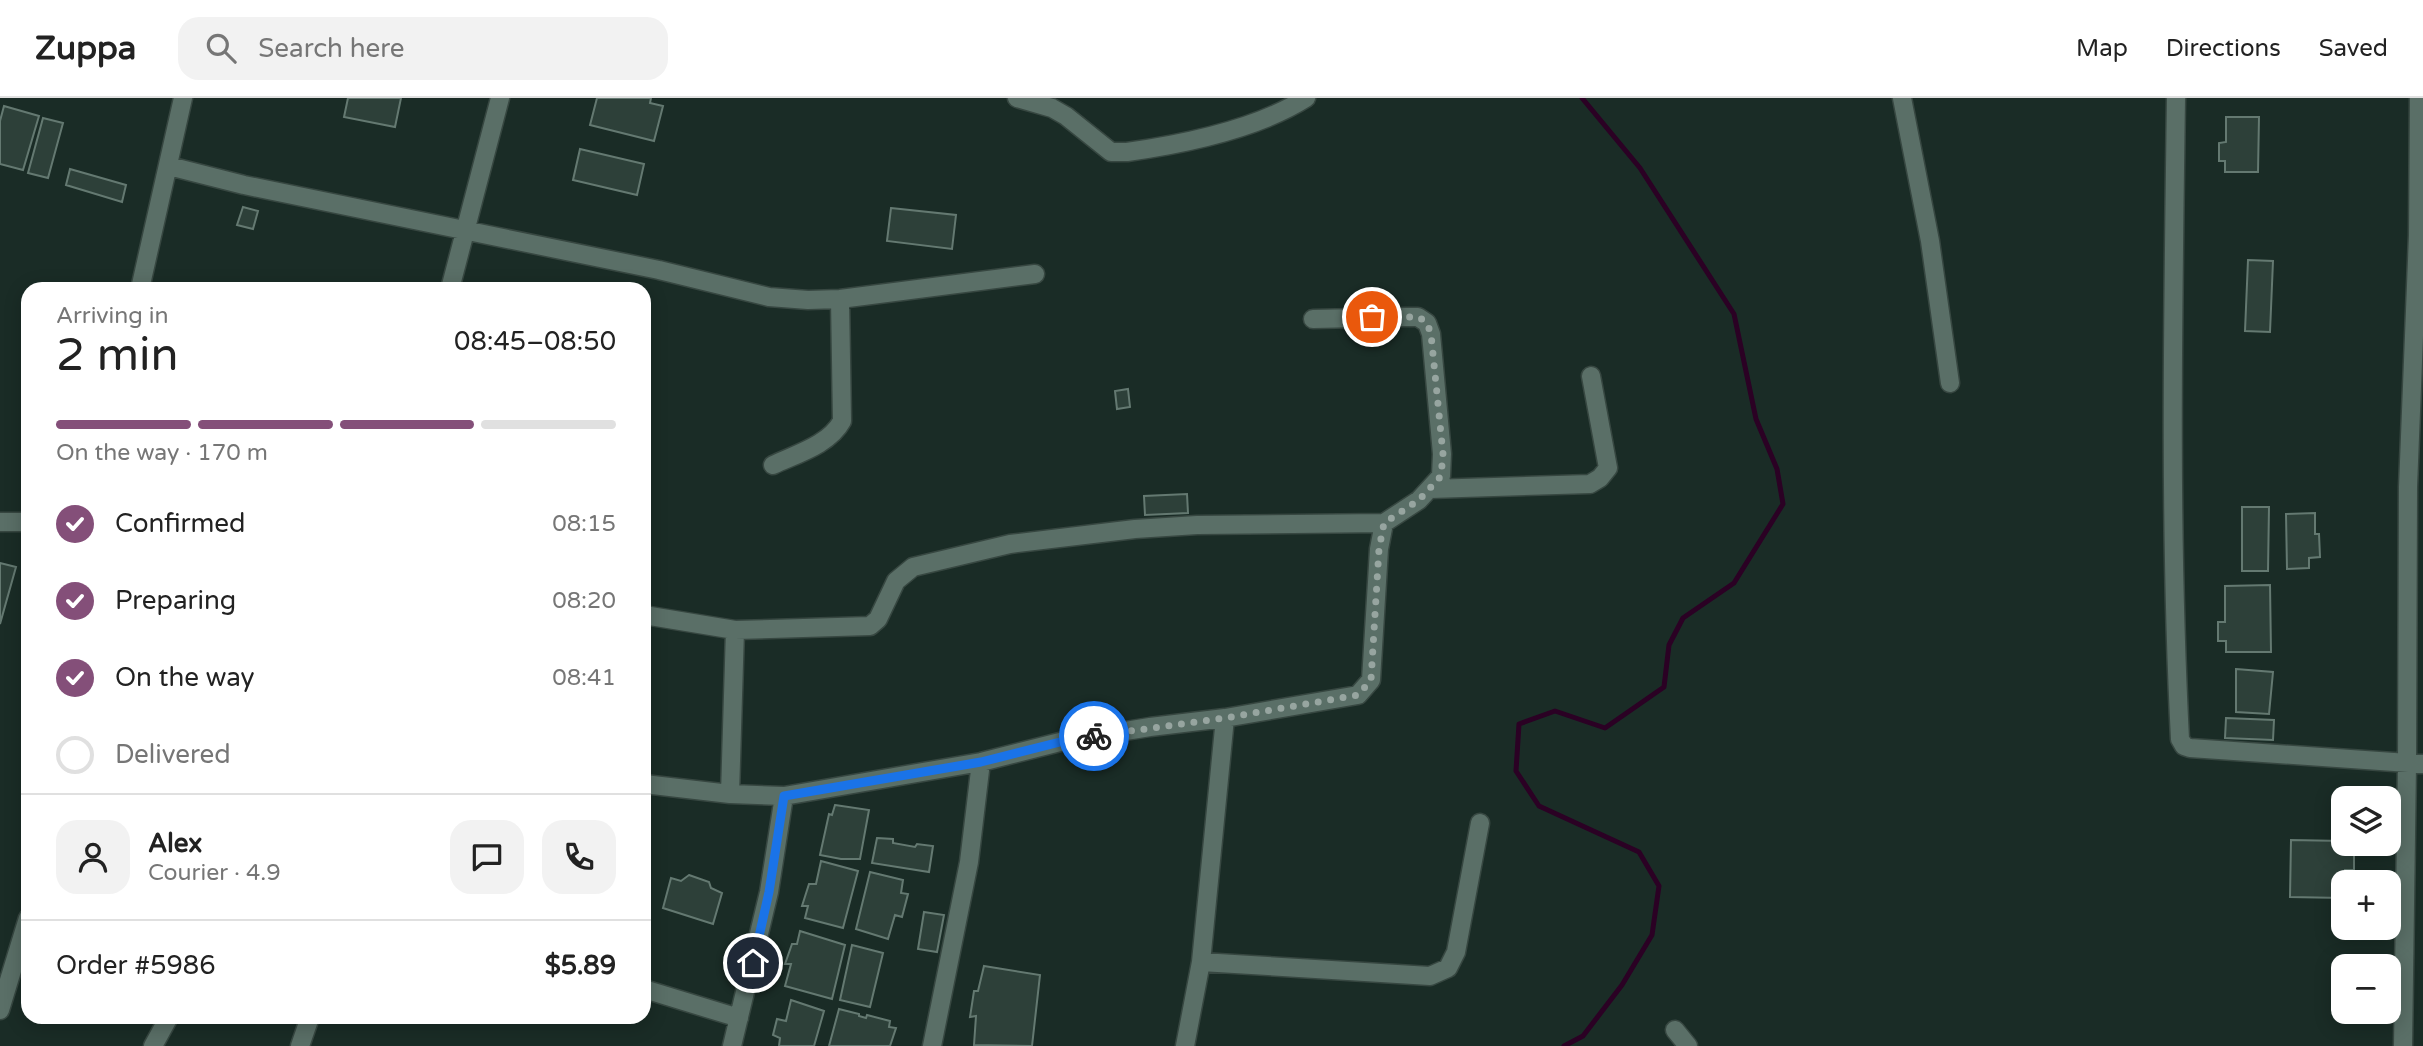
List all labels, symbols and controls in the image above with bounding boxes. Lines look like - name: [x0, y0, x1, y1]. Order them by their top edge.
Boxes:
- search box: [178, 17, 668, 80]
- text: Zuppa: [35, 29, 136, 68]
- icon: search: [202, 29, 240, 67]
- text: Search here: [258, 33, 405, 64]
- text: Map: [2076, 34, 2128, 63]
- text: Directions: [2166, 34, 2281, 63]
- text: Saved: [2319, 34, 2388, 63]
- pin: [1342, 287, 1402, 347]
- icon: bag: [1353, 298, 1391, 336]
- text: Arriving in: [56, 302, 169, 330]
- text: 08:45–08:50: [454, 326, 616, 357]
- text: 2 min: [56, 328, 179, 383]
- text: On the way · 170 m: [56, 439, 268, 467]
- icon: check: [56, 505, 94, 543]
- text: Confirmed: [115, 508, 245, 539]
- text: 08:15: [552, 510, 616, 538]
- icon: check: [56, 582, 94, 620]
- text: Preparing: [115, 585, 236, 616]
- text: 08:20: [552, 587, 616, 615]
- icon: check: [56, 659, 94, 697]
- text: On the way: [115, 662, 255, 693]
- text: 08:41: [552, 664, 616, 692]
- courier: [1059, 701, 1129, 771]
- icon: bike: [1075, 717, 1113, 755]
- text: Delivered: [115, 739, 231, 770]
- map controls: [2331, 786, 2401, 1024]
- button: layers: [2331, 786, 2401, 856]
- button: person: [56, 820, 130, 894]
- button: chat: [450, 820, 524, 894]
- button: phone: [542, 820, 616, 894]
- text: Alex: [148, 828, 202, 859]
- text: Courier · 4.9: [148, 859, 281, 887]
- button: +: [2331, 870, 2401, 940]
- pin: [723, 933, 783, 993]
- icon: home: [734, 944, 772, 982]
- text: Order #5986: [56, 950, 216, 981]
- text: $5.89: [545, 950, 616, 981]
- button: −: [2331, 954, 2401, 1024]

